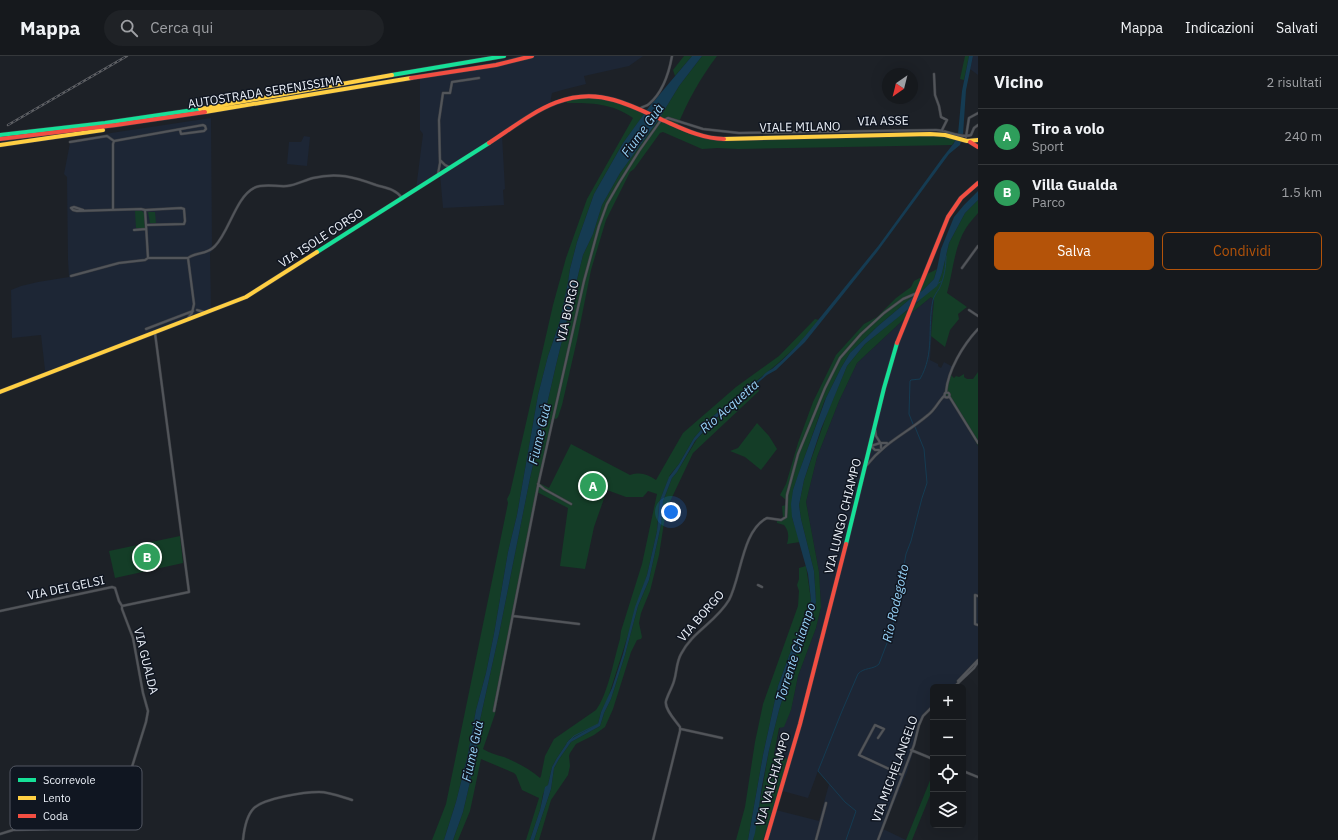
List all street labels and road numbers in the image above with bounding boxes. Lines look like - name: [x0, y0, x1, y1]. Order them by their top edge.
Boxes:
- street label: AUTOSTRADA SERENISSIMA: [187, 72, 344, 111]
- street label: VIA ASSE: [857, 113, 909, 128]
- street label: VIALE MILANO: [759, 118, 841, 135]
- street label: VIA ISOLE CORSO: [276, 205, 366, 270]
- street label: VIA BORGO: [553, 278, 582, 343]
- street label: VIA LUNGO CHIAMPO: [821, 457, 864, 575]
- street label: VIA DEI GELSI: [26, 572, 106, 603]
- street label: VIA BORGO: [674, 587, 727, 645]
- street label: VIA GUALDA: [131, 626, 162, 696]
- street label: VIA MICHELANGELO: [868, 714, 921, 824]
- street label: VIA VALCHIAMPO: [752, 730, 793, 827]

